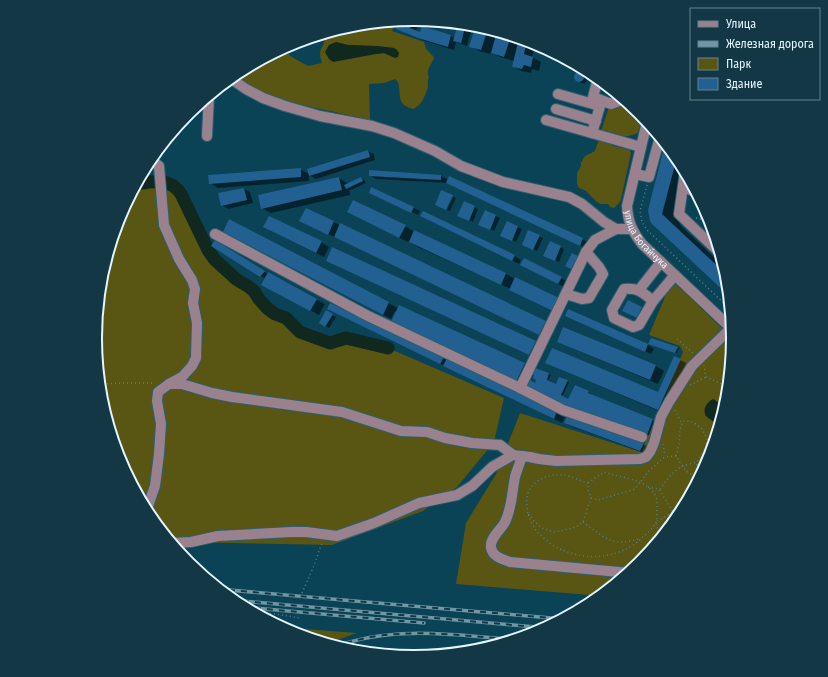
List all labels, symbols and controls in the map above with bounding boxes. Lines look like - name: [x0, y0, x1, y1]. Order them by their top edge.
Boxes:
- legend: [690, 8, 820, 100]
- text: Улица: [725, 17, 756, 31]
- text: Железная дорога: [726, 37, 814, 51]
- text: Парк: [726, 57, 752, 71]
- text: Здание: [726, 77, 762, 91]
- street label: улица Богайчука: [621, 210, 670, 271]

